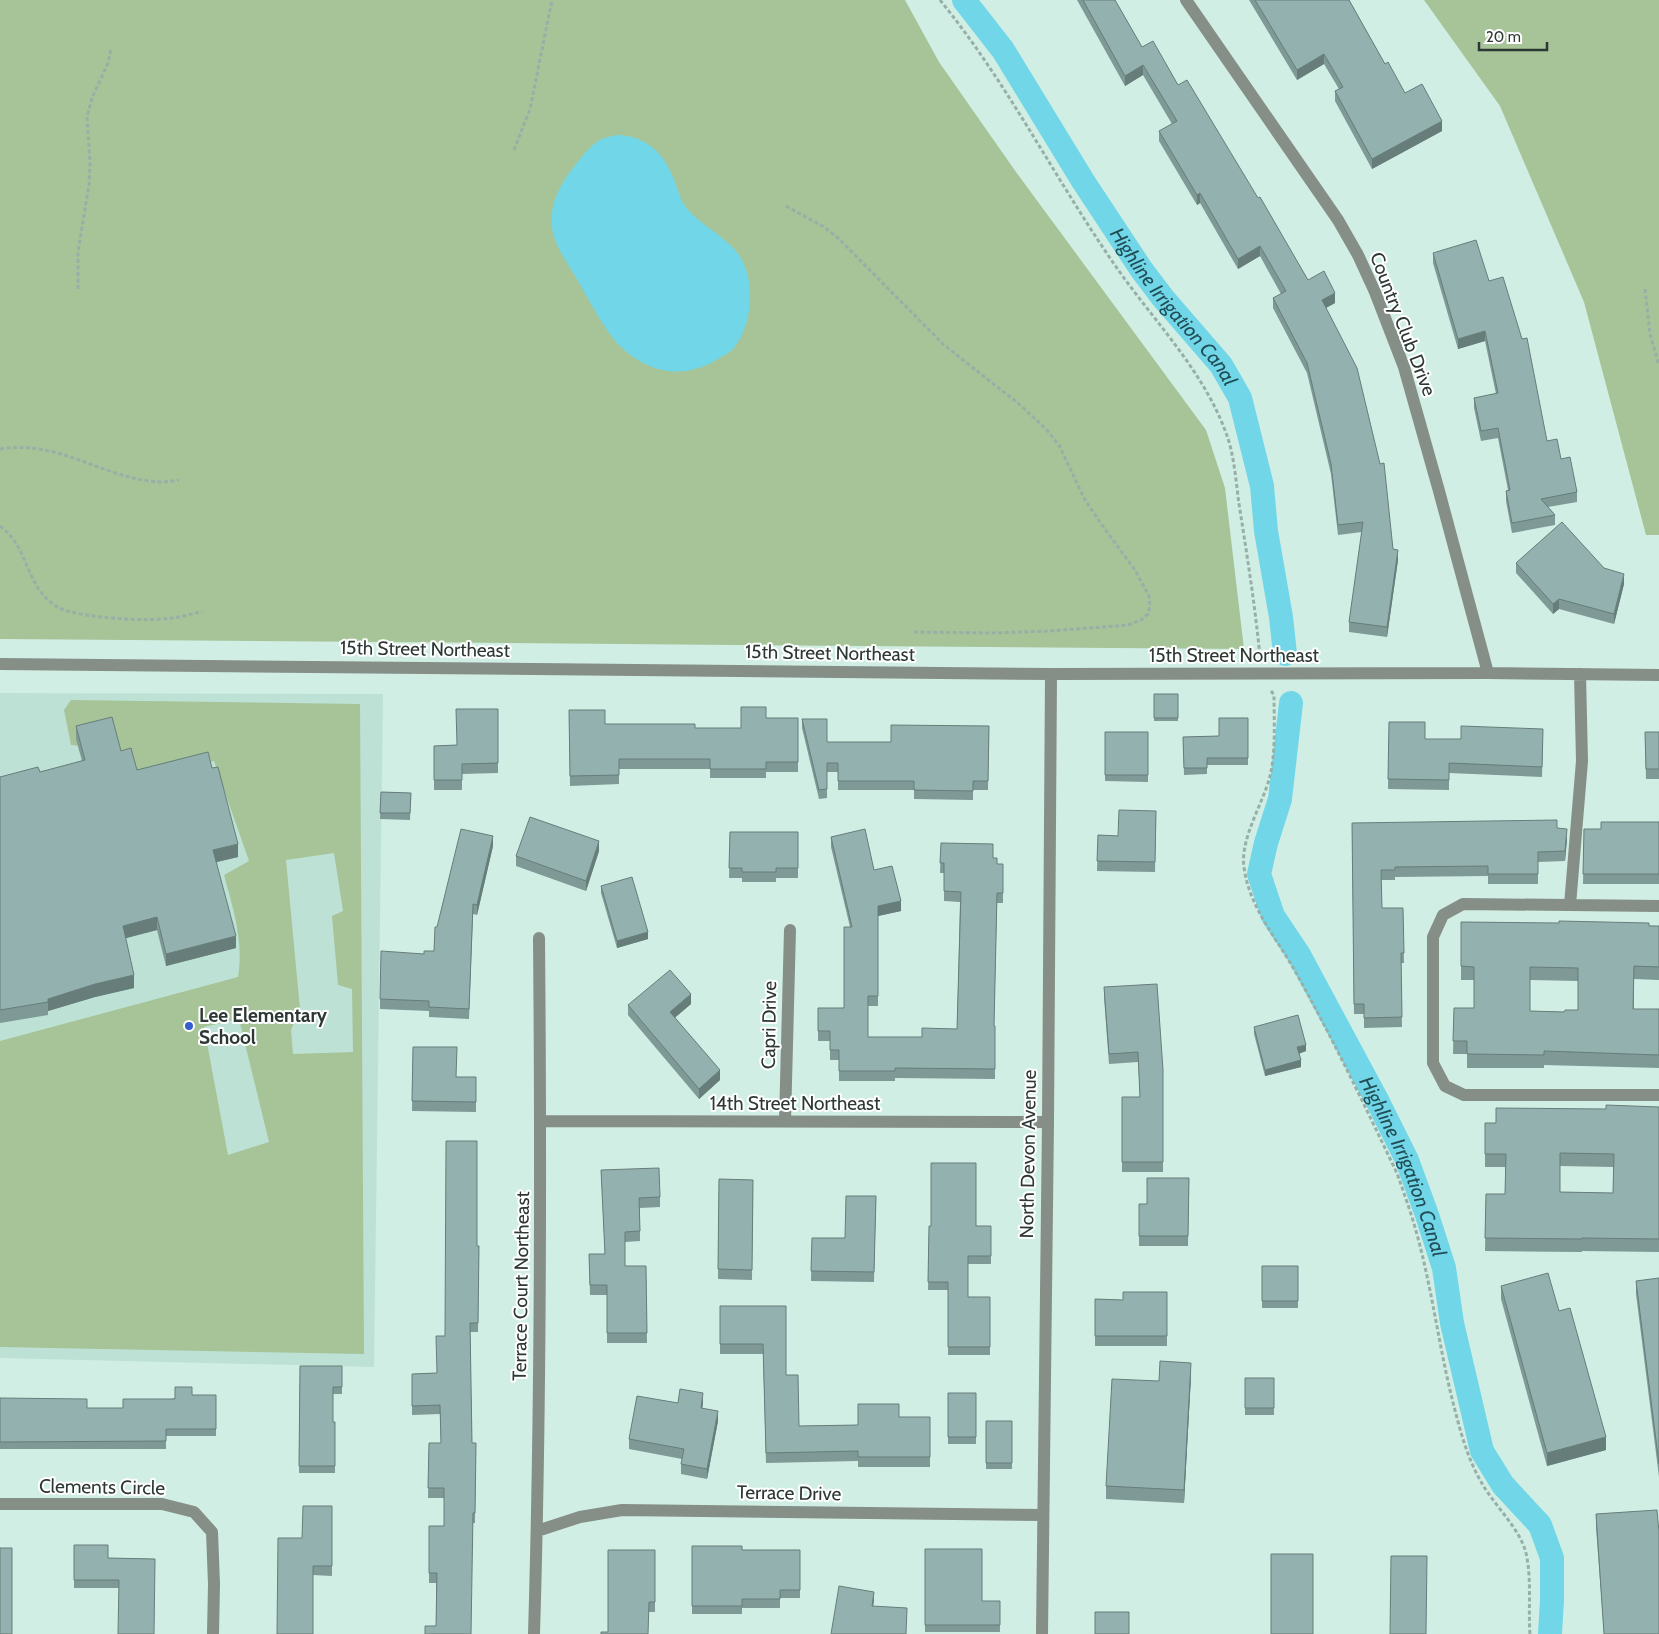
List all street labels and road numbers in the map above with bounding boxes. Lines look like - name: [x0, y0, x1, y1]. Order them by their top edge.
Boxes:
- street label: Country Club Drive: [1365, 249, 1441, 399]
- street label: 15th Street Northeast: [340, 636, 511, 662]
- street label: 15th Street Northeast: [745, 640, 916, 666]
- street label: 15th Street Northeast: [1149, 644, 1320, 667]
- street label: Capri Drive: [757, 980, 781, 1069]
- street label: North Devon Avenue: [1015, 1069, 1041, 1239]
- street label: 14th Street Northeast: [710, 1092, 881, 1115]
- street label: Terrace Court Northeast: [508, 1190, 534, 1381]
- street label: Clements Circle: [39, 1474, 165, 1500]
- street label: Terrace Drive: [737, 1481, 842, 1505]

